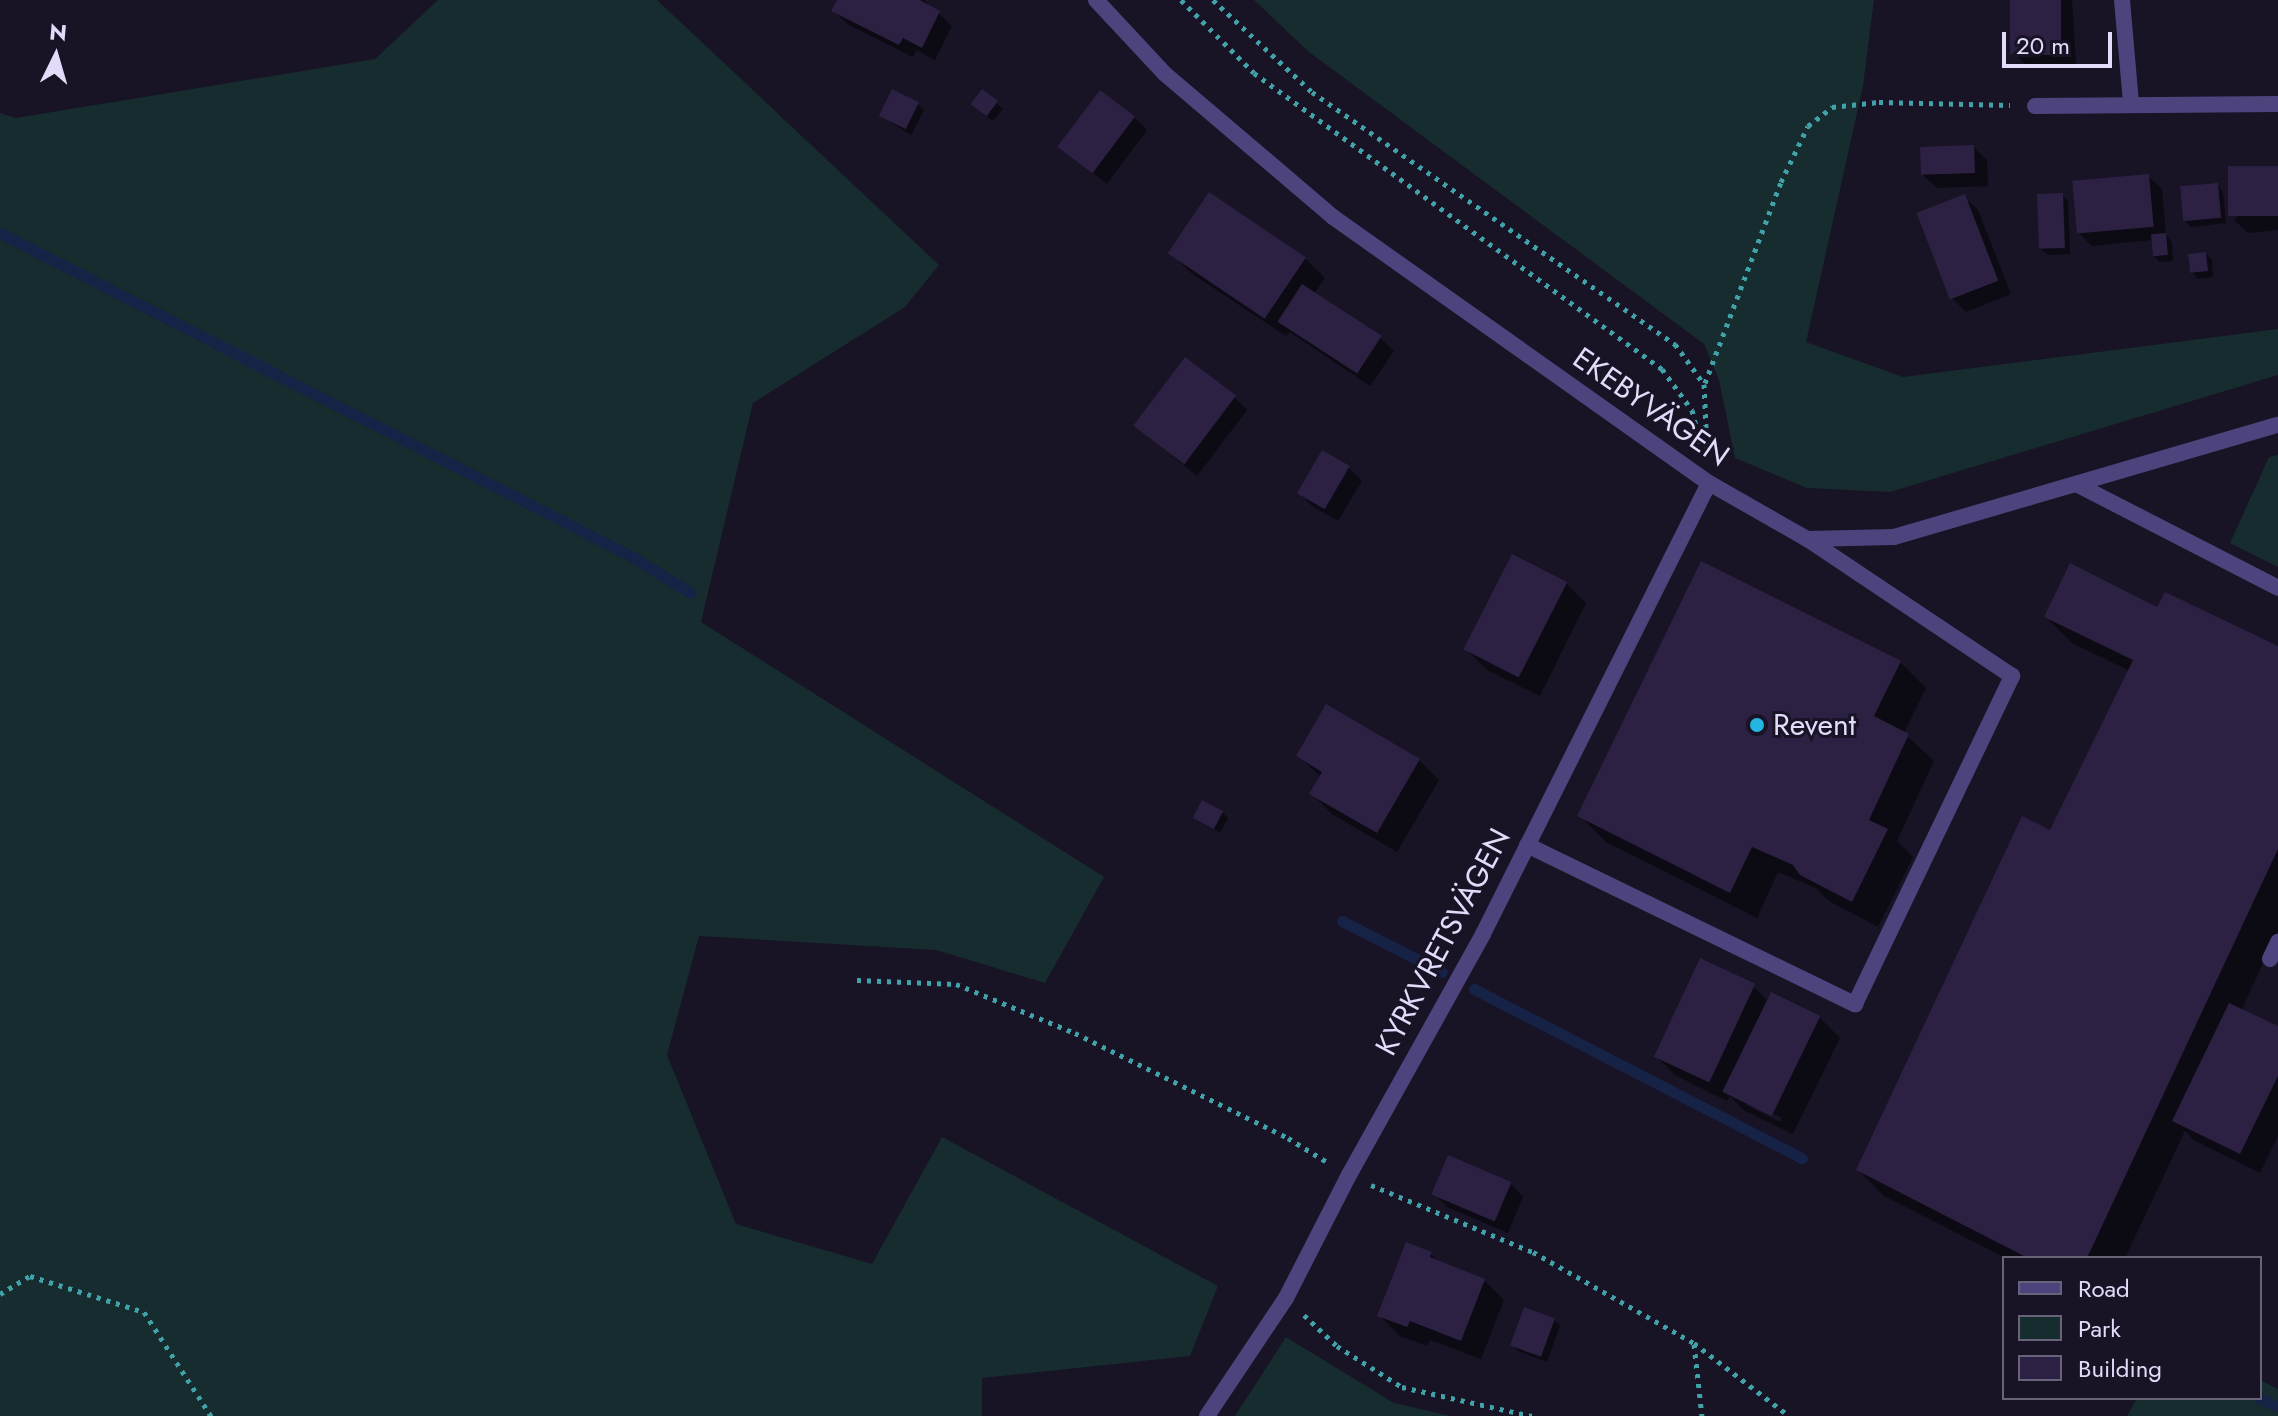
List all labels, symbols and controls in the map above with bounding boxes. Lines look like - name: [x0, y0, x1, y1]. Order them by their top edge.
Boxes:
- text: N: [48, 15, 68, 49]
- north arrow: [16, 16, 96, 96]
- scale bar: [2006, 16, 2116, 66]
- text: 20 m: [2016, 28, 2070, 63]
- street label: EKEBYVÄGEN: [1566, 340, 1736, 474]
- place label: Revent: [1773, 707, 1856, 743]
- marker: Revent: [1748, 716, 1766, 734]
- street label: KYRKVRETSVÄGEN: [1368, 823, 1518, 1061]
- legend: [2002, 1256, 2262, 1400]
- text: Road: [2078, 1271, 2130, 1306]
- text: Park: [2078, 1311, 2121, 1346]
- text: Building: [2078, 1351, 2162, 1386]

